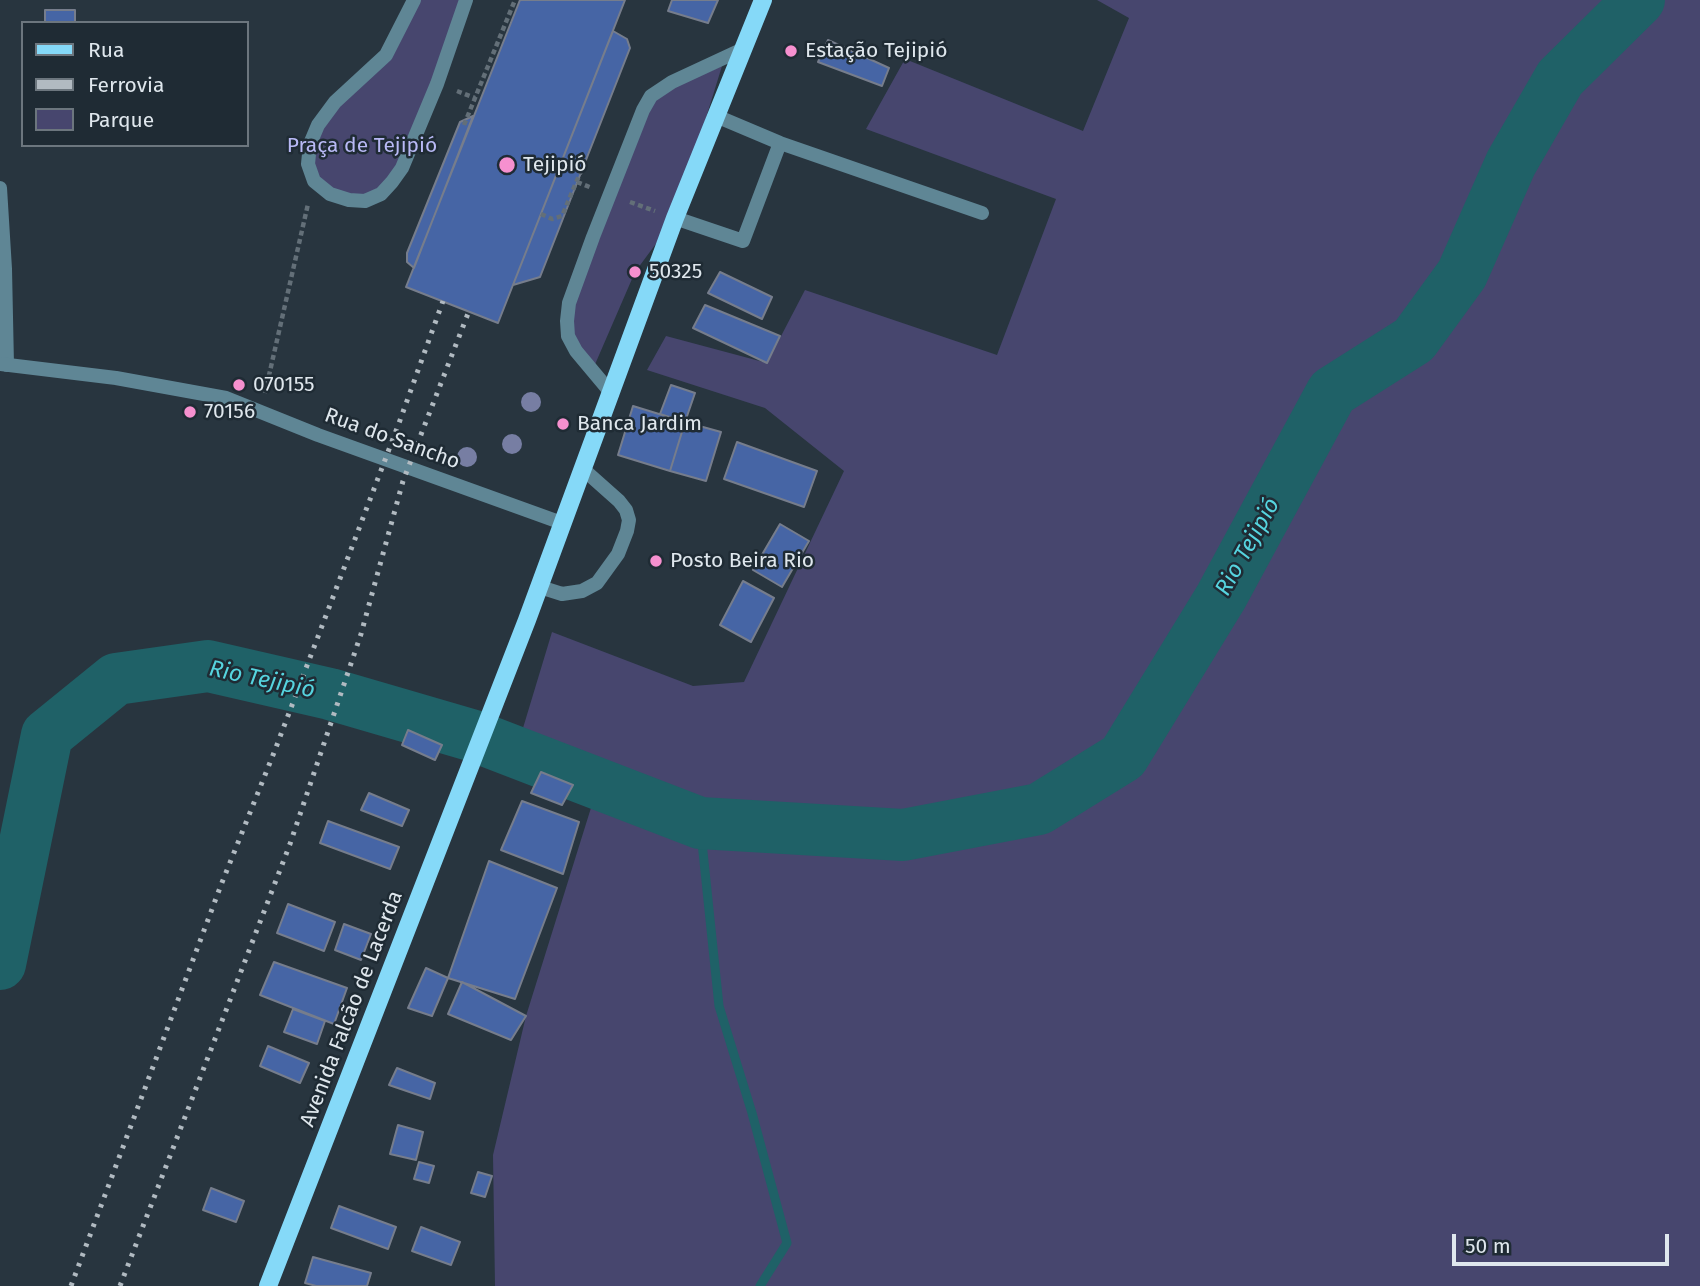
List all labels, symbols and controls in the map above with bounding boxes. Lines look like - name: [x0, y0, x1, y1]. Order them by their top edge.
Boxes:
- legend: [21, 21, 248, 147]
- text: Rua: [88, 37, 124, 63]
- place label: Estação Tejipió: [805, 38, 947, 64]
- marker: Estação Tejipió: [783, 43, 799, 59]
- text: Ferrovia: [88, 72, 164, 98]
- text: Parque: [88, 107, 154, 133]
- park label: Praça de Tejipió: [287, 133, 437, 159]
- place label: Tejipió: [523, 152, 587, 178]
- marker: Tejipió: [497, 155, 517, 175]
- place label: 50325: [649, 259, 702, 285]
- marker: 50325: [627, 264, 643, 280]
- place label: 070155: [253, 372, 315, 398]
- marker: 070155: [231, 377, 247, 393]
- place label: 70156: [204, 399, 255, 425]
- street label: Rua do Sancho: [321, 403, 463, 475]
- marker: 70156: [182, 404, 198, 420]
- place label: Banca Jardim: [577, 411, 702, 437]
- marker: Banca Jardim: [555, 416, 571, 432]
- water label: Rio Tejipió: [1210, 493, 1286, 601]
- place label: Posto Beira Rio: [670, 548, 814, 574]
- marker: Posto Beira Rio: [648, 553, 664, 569]
- water label: Rio Tejipió: [206, 655, 318, 705]
- street label: Avenida Falcão de Lacerda: [295, 887, 409, 1131]
- scale bar: [1455, 1220, 1672, 1264]
- text: 50 m: [1465, 1233, 1511, 1259]

